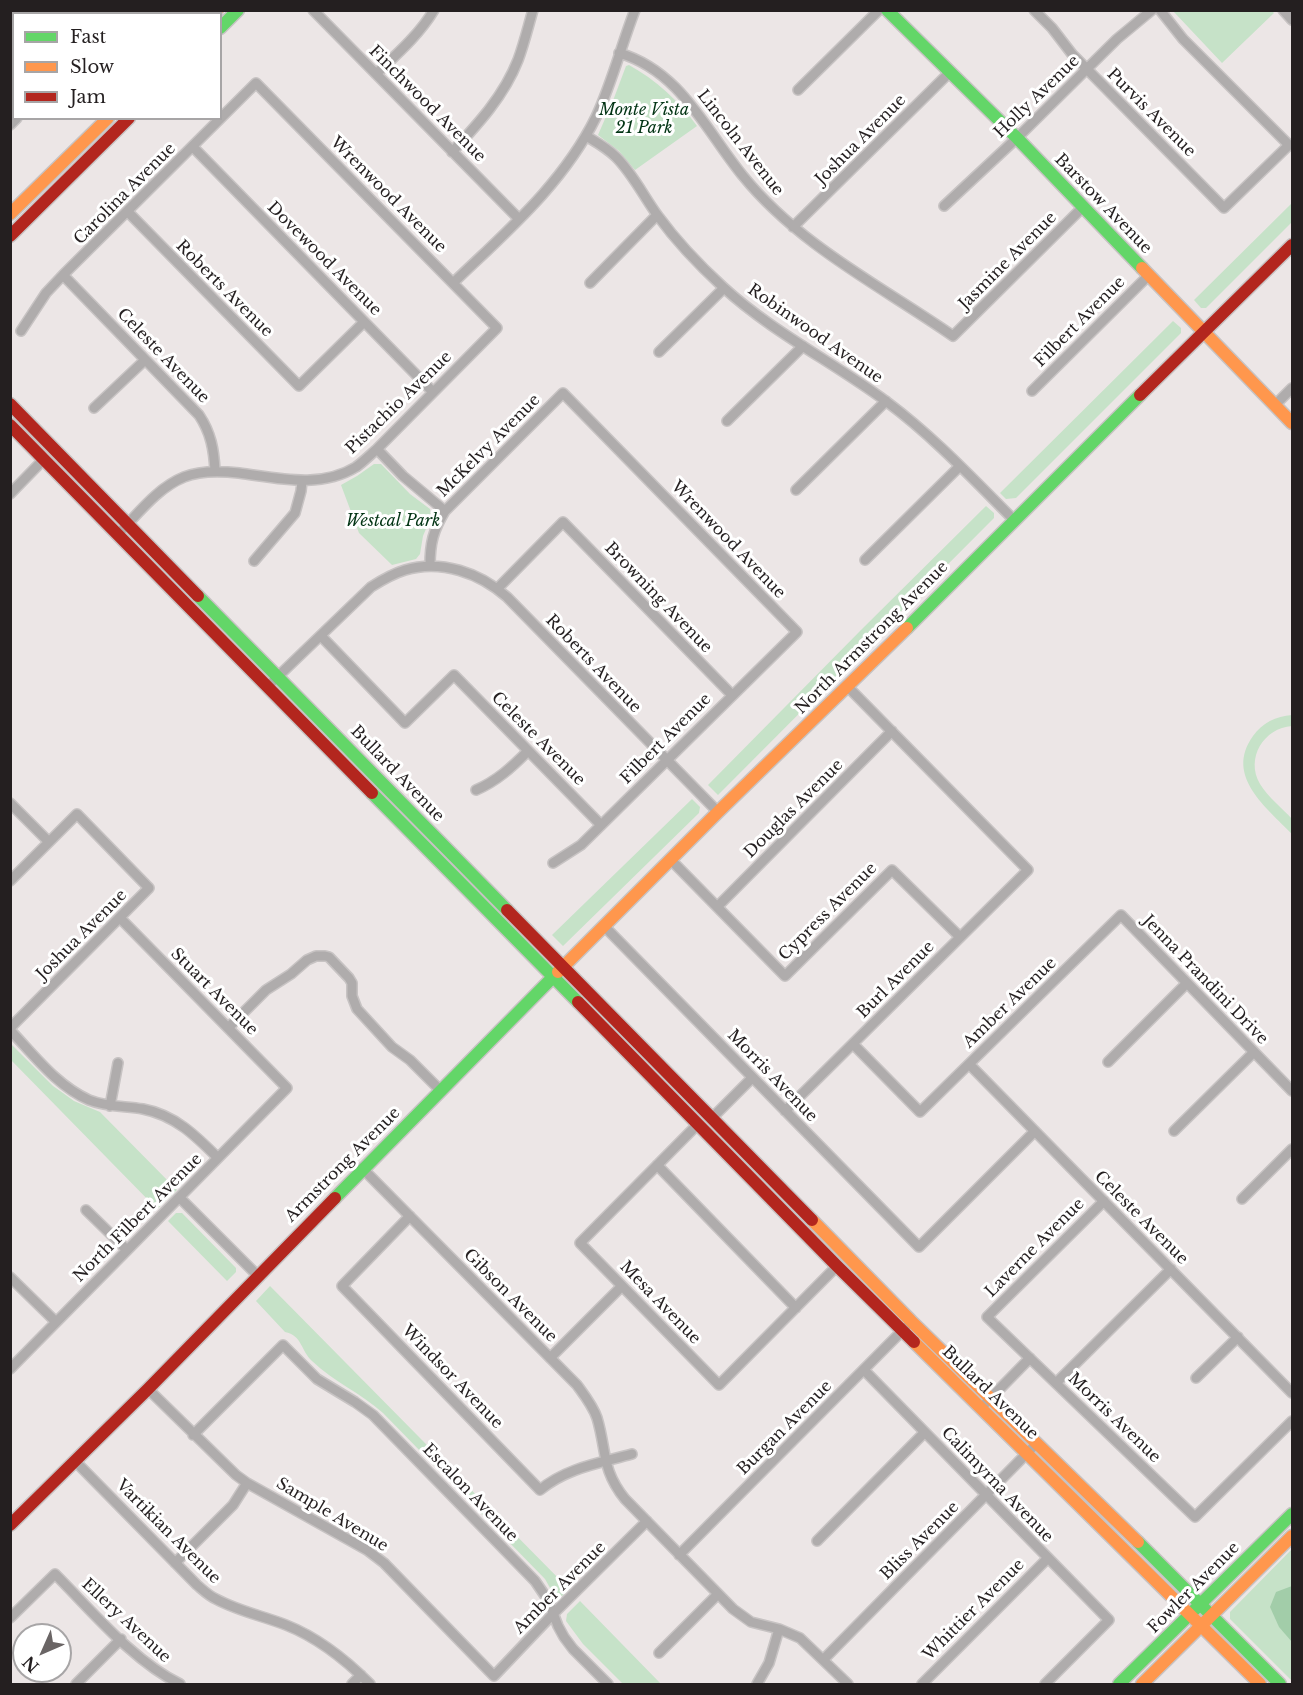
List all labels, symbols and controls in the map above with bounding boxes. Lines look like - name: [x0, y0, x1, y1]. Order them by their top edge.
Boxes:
- legend: [12, 12, 222, 120]
- text: Fast: [70, 26, 106, 48]
- street label: Finchwood Avenue: [365, 42, 489, 166]
- street label: Holly Avenue: [990, 52, 1084, 142]
- text: Slow: [70, 56, 114, 78]
- street label: Purvis Avenue: [1103, 65, 1199, 161]
- text: Jam: [70, 86, 106, 108]
- street label: Lincoln Avenue: [693, 86, 787, 200]
- street label: Joshua Avenue: [812, 91, 910, 189]
- park label: Monte Vista 21 Park: [599, 100, 689, 138]
- street label: Wrenwood Avenue: [326, 133, 450, 257]
- street label: Carolina Avenue: [70, 139, 180, 249]
- street label: Barstow Avenue: [1050, 150, 1156, 258]
- street label: Dovewood Avenue: [263, 198, 385, 320]
- street label: Jasmine Avenue: [955, 208, 1061, 314]
- street label: Roberts Avenue: [172, 237, 276, 341]
- street label: Filbert Avenue: [1031, 273, 1129, 371]
- street label: Robinwood Avenue: [744, 280, 886, 388]
- street label: Celeste Avenue: [113, 305, 213, 407]
- street label: Pistachio Avenue: [342, 348, 456, 458]
- street label: McKelvy Avenue: [434, 391, 544, 501]
- street label: Wrenwood Avenue: [667, 477, 789, 603]
- park label: Westcal Park: [346, 511, 440, 531]
- street label: Browning Avenue: [600, 539, 716, 657]
- street label: North Armstrong Avenue: [792, 558, 952, 718]
- street label: Roberts Avenue: [541, 611, 645, 717]
- street label: Celeste Avenue: [487, 688, 589, 790]
- street label: Filbert Avenue: [617, 690, 715, 788]
- street label: Bullard Avenue: [346, 722, 448, 826]
- street label: Douglas Avenue: [741, 756, 847, 862]
- street label: Cypress Avenue: [775, 859, 881, 965]
- street label: Joshua Avenue: [33, 886, 131, 984]
- street label: Jenna Prandini Drive: [1138, 911, 1272, 1049]
- street label: Burl Avenue: [853, 937, 939, 1023]
- street label: Stuart Avenue: [167, 945, 261, 1039]
- street label: Amber Avenue: [959, 954, 1061, 1052]
- street label: Morris Avenue: [723, 1026, 821, 1126]
- street label: Armstrong Avenue: [282, 1104, 404, 1226]
- street label: North Filbert Avenue: [70, 1150, 206, 1286]
- street label: Celeste Avenue: [1090, 1167, 1192, 1269]
- street label: Laverne Avenue: [982, 1195, 1088, 1301]
- street label: Gibson Avenue: [459, 1245, 561, 1347]
- street label: Mesa Avenue: [616, 1258, 704, 1348]
- street label: Windsor Avenue: [398, 1321, 506, 1433]
- street label: Bullard Avenue: [938, 1342, 1042, 1444]
- street label: Morris Avenue: [1064, 1369, 1164, 1467]
- street label: Burgan Avenue: [734, 1377, 836, 1479]
- street label: Calimyrna Avenue: [937, 1423, 1057, 1547]
- street label: Escalon Avenue: [418, 1440, 522, 1546]
- street label: Sample Avenue: [273, 1474, 391, 1556]
- street label: Vartikian Avenue: [112, 1476, 224, 1588]
- street label: Bliss Avenue: [877, 1498, 963, 1584]
- street label: Amber Avenue: [510, 1538, 610, 1638]
- street label: Fowler Avenue: [1144, 1538, 1244, 1638]
- street label: Whittier Avenue: [919, 1555, 1029, 1665]
- street label: Ellery Avenue: [78, 1575, 174, 1667]
- north arrow: [12, 1623, 72, 1683]
- text: N: [18, 1652, 43, 1677]

